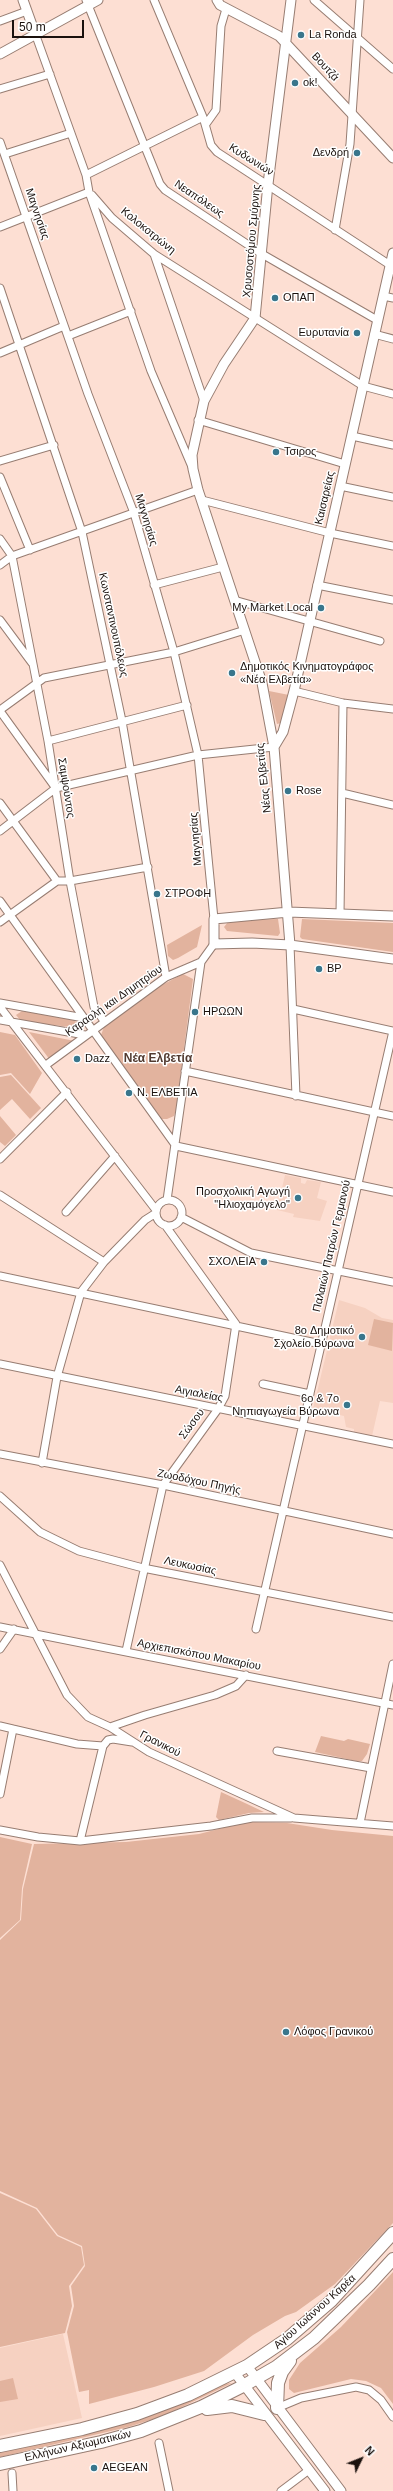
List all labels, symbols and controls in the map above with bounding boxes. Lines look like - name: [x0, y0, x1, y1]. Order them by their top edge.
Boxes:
- scale bar: [14, 12, 86, 38]
- text: 50 m: [19, 20, 46, 34]
- place label: La Ronda: [309, 28, 357, 42]
- marker: La Ronda: [296, 30, 306, 40]
- street label: Βουτζά: [309, 50, 341, 84]
- place label: ok!: [303, 76, 318, 90]
- marker: ok!: [290, 78, 300, 88]
- street label: Κυδωνιών: [226, 141, 276, 179]
- place label: Δενδρή: [313, 146, 349, 160]
- marker: Δενδρή: [352, 148, 362, 158]
- street label: Νεαπόλεως: [172, 178, 226, 220]
- street label: Χρυσοστόμου Σμύρνης: [240, 184, 264, 298]
- street label: Μαγνησίας: [22, 187, 52, 241]
- street label: Κολοκοτρώνη: [118, 205, 178, 257]
- place label: ΟΠΑΠ: [283, 291, 315, 305]
- marker: ΟΠΑΠ: [270, 293, 280, 303]
- place label: Ευρυτανία: [299, 326, 349, 340]
- marker: Ευρυτανία: [352, 328, 362, 338]
- place label: Τσιρος: [284, 445, 316, 459]
- marker: Τσιρος: [271, 447, 281, 457]
- street label: Καισαρείας: [312, 470, 338, 526]
- street label: Μαγνησίας: [132, 492, 160, 548]
- street label: Κωνσταντινουπόλεως: [95, 572, 131, 678]
- place label: My Market Local: [232, 601, 313, 615]
- marker: My Market Local: [316, 603, 326, 613]
- place label: Δημοτικός Κινηματογράφος «Νέα Ελβετία»: [240, 660, 373, 686]
- marker: Δημοτικός Κινηματογράφος «Νέα Ελβετία»: [227, 668, 237, 678]
- street label: Νέας Ελβετίας: [254, 742, 274, 814]
- street label: Σαμψούντος: [55, 757, 77, 819]
- place label: Rose: [296, 784, 322, 798]
- marker: Rose: [283, 786, 293, 796]
- street label: Μαγνησίας: [187, 812, 205, 866]
- place label: ΣΤΡΟΦΗ: [165, 887, 211, 901]
- marker: ΣΤΡΟΦΗ: [152, 889, 162, 899]
- place label: BP: [327, 962, 342, 976]
- street label: Καραολή και Δημητρίου: [63, 963, 165, 1039]
- marker: BP: [314, 964, 324, 974]
- place label: ΗΡΩΩΝ: [203, 1005, 243, 1019]
- marker: ΗΡΩΩΝ: [190, 1007, 200, 1017]
- place label: Dazz: [85, 1052, 110, 1066]
- district label: Νέα Ελβετία: [124, 1052, 192, 1066]
- marker: Dazz: [72, 1054, 82, 1064]
- place label: Ν. ΕΛΒΕΤΙΑ: [137, 1086, 198, 1100]
- marker: Ν. ΕΛΒΕΤΙΑ: [124, 1088, 134, 1098]
- street label: Παλαιών Πατρών Γερμανού: [310, 1179, 354, 1313]
- place label: Προσχολική Αγωγή "Ηλιοχαμόγελο": [196, 1185, 290, 1211]
- marker: Προσχολική Αγωγή "Ηλιοχαμόγελο": [293, 1193, 303, 1203]
- place label: ΣΧΟΛΕΙΑ: [208, 1255, 256, 1269]
- marker: ΣΧΟΛΕΙΑ: [259, 1257, 269, 1267]
- place label: 8ο Δημοτικό Σχολείο Βύρωνα: [274, 1324, 354, 1350]
- marker: 8ο Δημοτικό Σχολείο Βύρωνα: [357, 1332, 367, 1342]
- street label: Αιγιαλείας: [174, 1383, 224, 1405]
- place label: 6ο & 7ο Νηπιαγωγεία Βύρωνα: [232, 1392, 339, 1418]
- marker: 6ο & 7ο Νηπιαγωγεία Βύρωνα: [342, 1400, 352, 1410]
- street label: Σώσου: [177, 1406, 207, 1442]
- street label: Ζωοδόχου Πηγής: [156, 1467, 242, 1497]
- street label: Λευκωσίας: [163, 1554, 217, 1578]
- street label: Αρχιεπισκόπου Μακαρίου: [136, 1637, 262, 1673]
- street label: Γρανικού: [137, 1728, 183, 1760]
- place label: Λόφος Γρανικού: [294, 2025, 373, 2039]
- marker: Λόφος Γρανικού: [281, 2027, 291, 2037]
- street label: Αγίου Ιωάννου Καρέα: [271, 2272, 359, 2352]
- street label: Ελλήνων Αξιωματικών: [23, 2427, 133, 2465]
- north arrow: [341, 2439, 381, 2479]
- text: N: [363, 2444, 377, 2458]
- place label: AEGEAN: [102, 2461, 148, 2475]
- marker: AEGEAN: [89, 2463, 99, 2473]

